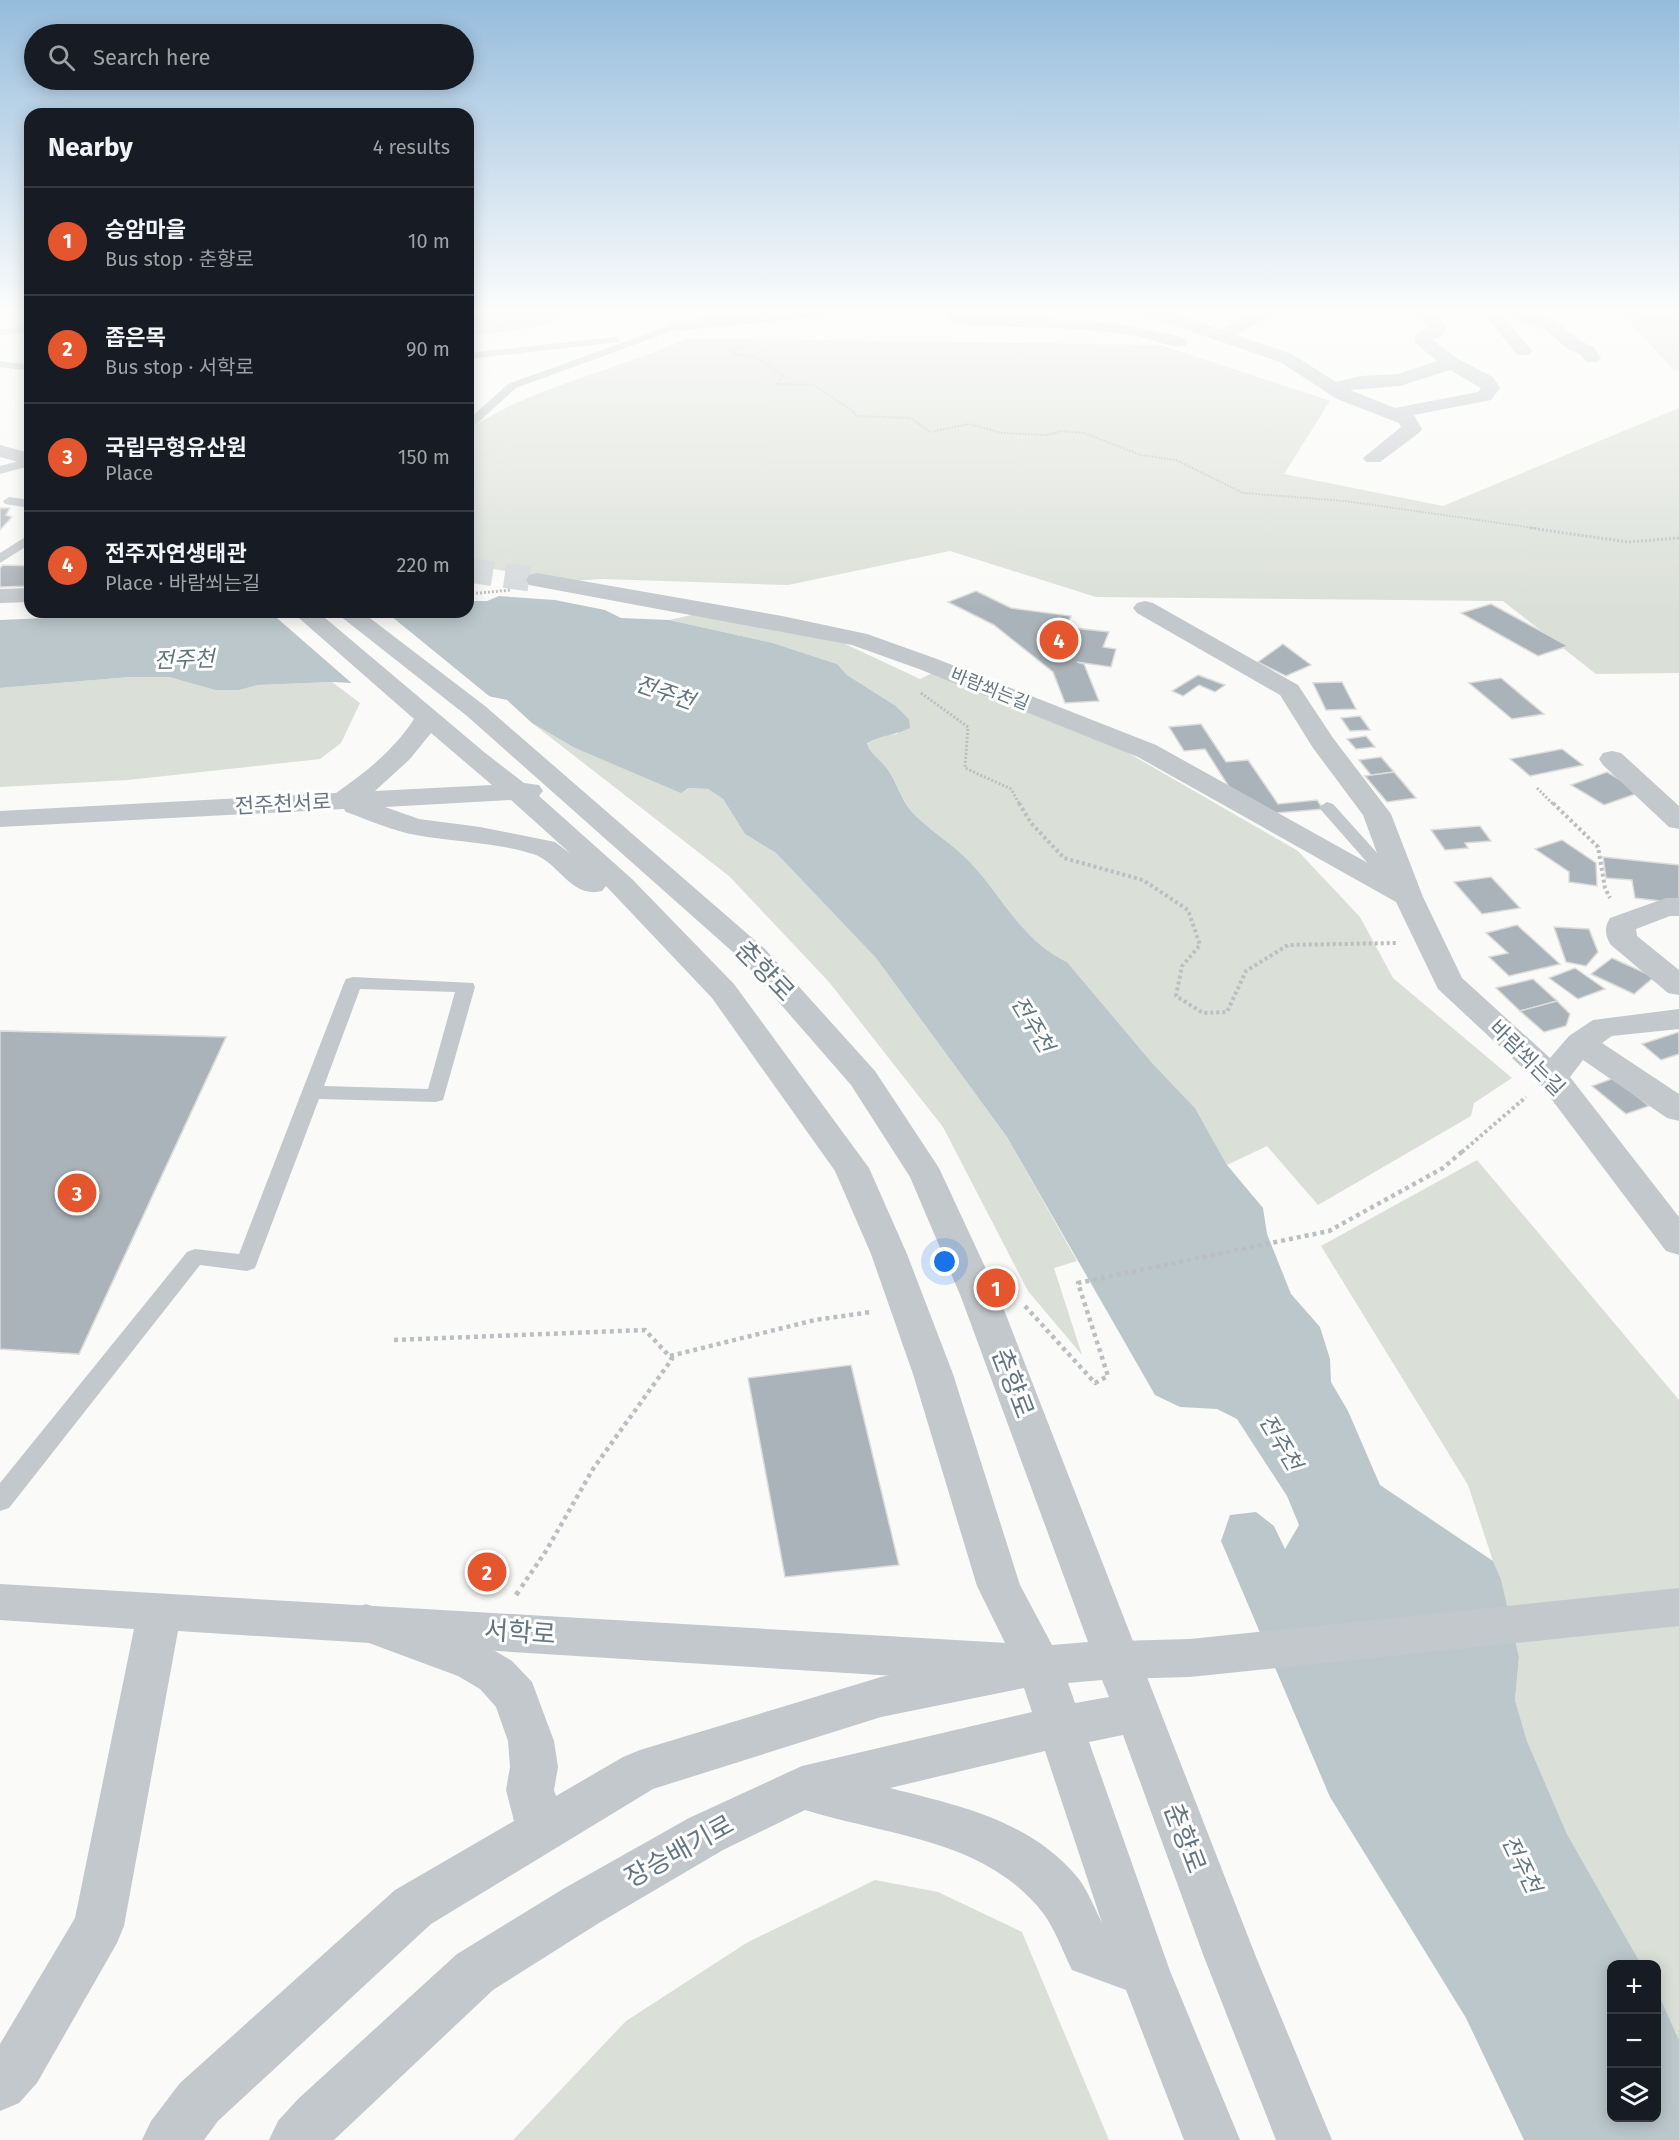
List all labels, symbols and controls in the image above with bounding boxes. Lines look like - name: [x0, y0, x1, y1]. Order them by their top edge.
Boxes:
- search box: [24, 24, 474, 90]
- icon: search: [45, 41, 78, 74]
- text: Search here: [93, 44, 211, 71]
- text: Nearby: [48, 132, 133, 163]
- text: 4 results: [373, 135, 450, 159]
- text: 승암마을: [105, 216, 186, 243]
- text: 1: [63, 229, 72, 253]
- text: 10 m: [408, 229, 450, 253]
- text: Bus stop · 춘향로: [105, 247, 254, 271]
- text: 좁은목: [105, 324, 166, 351]
- text: 2: [62, 337, 73, 361]
- text: 90 m: [406, 337, 450, 361]
- text: Bus stop · 서학로: [105, 355, 254, 379]
- text: 국립무형유산원: [105, 434, 247, 461]
- text: 3: [62, 445, 73, 469]
- text: 150 m: [398, 445, 450, 469]
- text: Place: [105, 461, 153, 485]
- text: 전주자연생태관: [105, 540, 247, 567]
- text: 4: [62, 553, 73, 577]
- text: 220 m: [397, 553, 450, 577]
- text: Place · 바람쐬는길: [105, 571, 261, 595]
- pin: 4: [1040, 618, 1078, 662]
- water label: 전주천: [153, 645, 218, 674]
- street label: 바람쐬는길: [947, 663, 1033, 715]
- water label: 전주천: [632, 670, 701, 716]
- street label: 전주천서로: [234, 788, 332, 820]
- street label: 춘향로: [729, 935, 801, 1008]
- water label: 전주천: [1005, 991, 1061, 1060]
- street label: 바람쐬는길: [1484, 1015, 1570, 1101]
- pin: 3: [58, 1170, 97, 1216]
- your location: [930, 1247, 959, 1276]
- pin: 1: [976, 1266, 1016, 1310]
- street label: 춘향로: [985, 1344, 1040, 1422]
- water label: 전주천: [1253, 1409, 1309, 1478]
- pin: 2: [468, 1550, 506, 1594]
- street label: 서학로: [483, 1615, 557, 1650]
- street label: 춘향로: [1157, 1799, 1212, 1877]
- street label: 장승배기로: [619, 1809, 739, 1894]
- water label: 전주천: [1496, 1831, 1548, 1900]
- map controls: [1607, 1960, 1661, 2122]
- button: +: [1607, 1960, 1661, 2014]
- button: −: [1607, 2014, 1661, 2068]
- button: layers: [1607, 2068, 1661, 2122]

